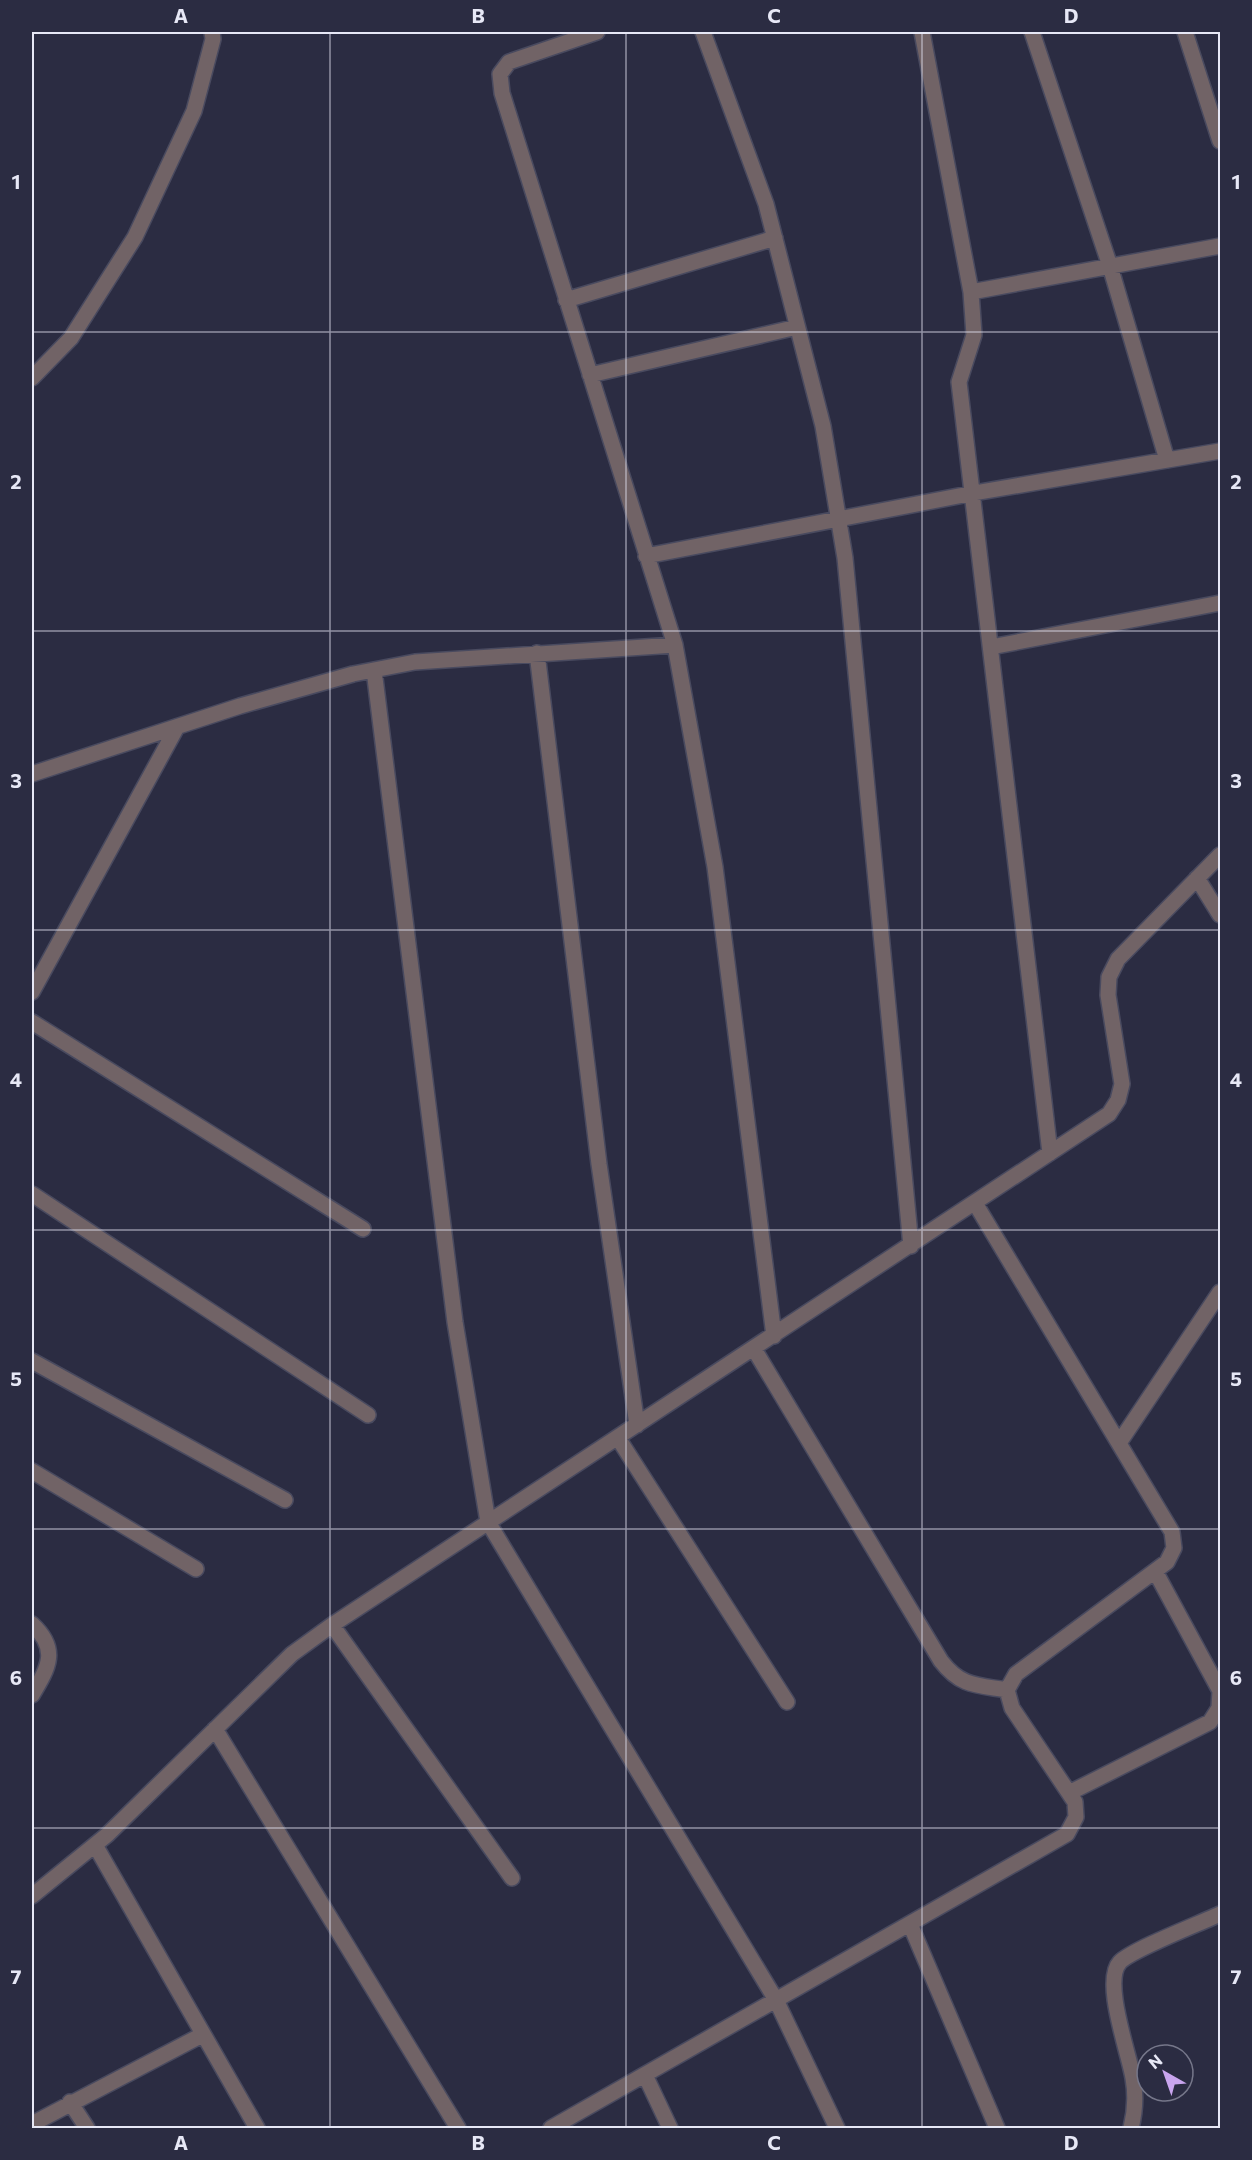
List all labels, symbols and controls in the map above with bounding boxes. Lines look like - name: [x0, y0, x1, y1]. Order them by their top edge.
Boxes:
- text: A: [174, 3, 188, 27]
- text: B: [471, 3, 485, 27]
- text: C: [767, 3, 781, 27]
- text: D: [1064, 3, 1078, 27]
- text: 1: [11, 169, 21, 193]
- text: 1: [1231, 169, 1241, 193]
- text: 2: [10, 469, 22, 493]
- text: 2: [1230, 469, 1242, 493]
- text: 3: [10, 768, 22, 792]
- text: 3: [1230, 768, 1242, 792]
- text: 4: [10, 1067, 22, 1091]
- text: 4: [1230, 1067, 1242, 1091]
- text: 5: [10, 1366, 22, 1390]
- text: 5: [1230, 1366, 1242, 1390]
- text: 6: [10, 1665, 22, 1689]
- text: 6: [1230, 1665, 1242, 1689]
- text: 7: [11, 1964, 22, 1988]
- text: 7: [1231, 1964, 1242, 1988]
- north arrow: [1135, 2043, 1195, 2103]
- text: N: [1144, 2050, 1166, 2072]
- text: A: [174, 2130, 188, 2154]
- text: B: [471, 2130, 485, 2154]
- text: C: [767, 2130, 781, 2154]
- text: D: [1064, 2130, 1078, 2154]

